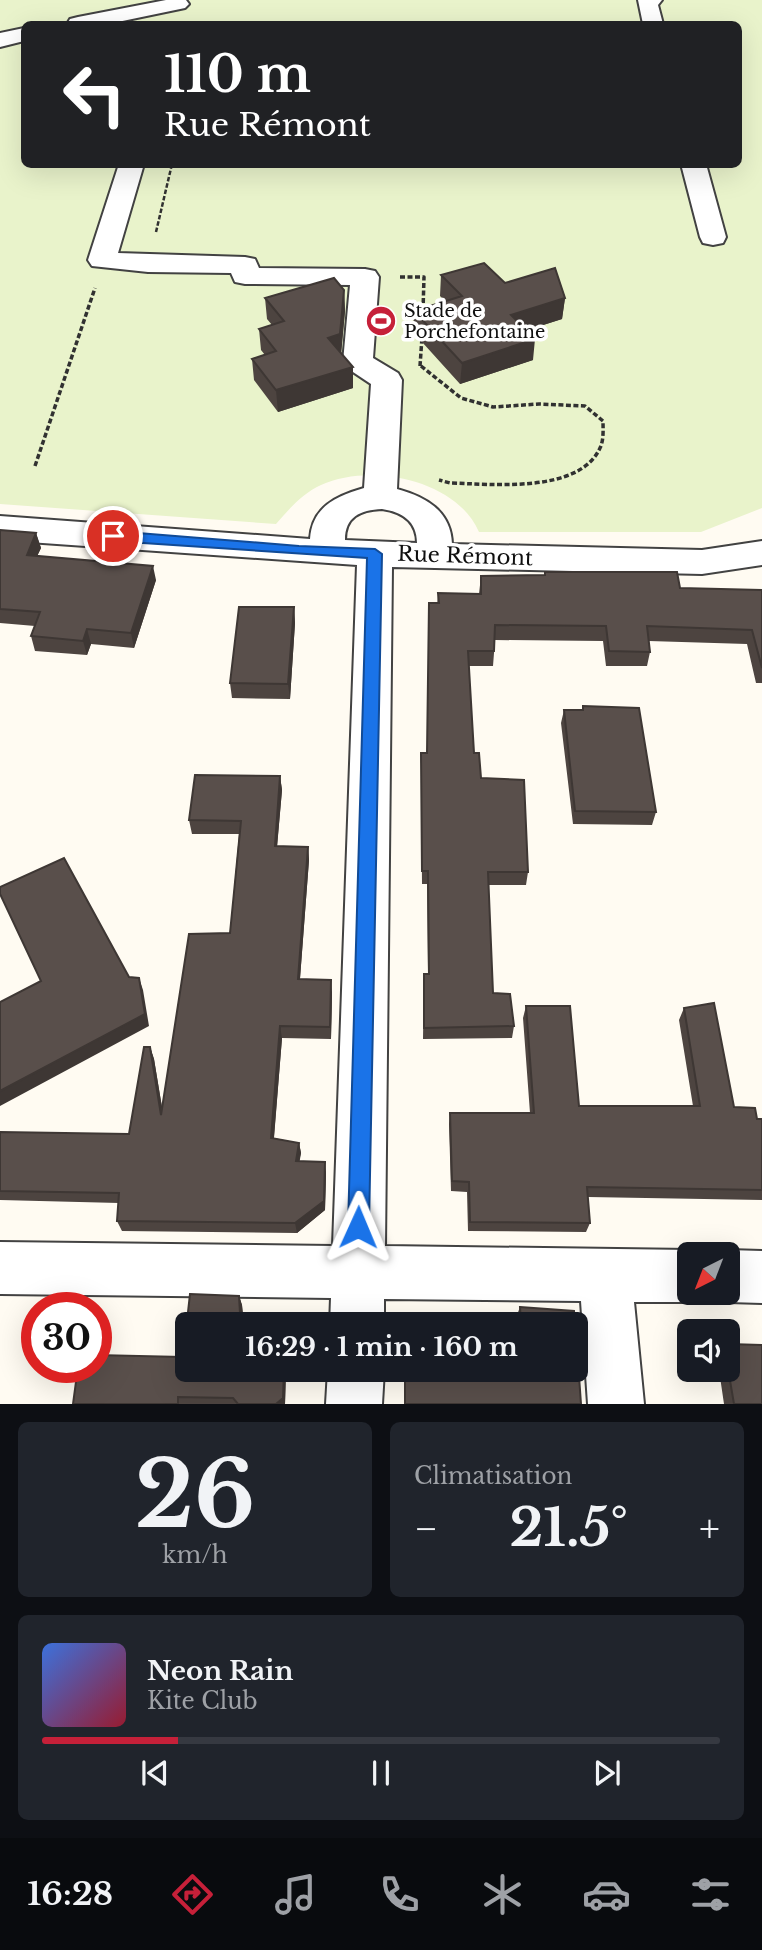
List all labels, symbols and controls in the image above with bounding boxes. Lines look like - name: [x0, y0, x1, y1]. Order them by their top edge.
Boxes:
- text: 110 m: [164, 44, 311, 105]
- icon: left: [49, 49, 140, 140]
- text: Rue Rémont: [164, 105, 371, 145]
- place label: Stade de Porchefontaine: [404, 300, 545, 343]
- sports icon: Stade de Porchefontaine: [364, 304, 398, 338]
- pin: [83, 506, 143, 566]
- icon: arrive: [94, 517, 132, 555]
- street label: Rue Rémont: [397, 541, 533, 571]
- position arrow: [321, 1190, 395, 1264]
- north arrow: [677, 1242, 740, 1306]
- map controls: [677, 1242, 740, 1382]
- speed limit sign: 30: [21, 1292, 112, 1383]
- button: sound: [677, 1319, 740, 1382]
- text: 16:29 · 1 min · 160 m: [245, 1331, 518, 1363]
- text: 26: [135, 1439, 255, 1552]
- text: Climatisation: [414, 1462, 572, 1490]
- text: 21.5°: [509, 1496, 628, 1560]
- text: −: [414, 1505, 438, 1552]
- text: +: [699, 1505, 720, 1552]
- text: km/h: [162, 1541, 228, 1569]
- text: Neon Rain: [147, 1655, 293, 1687]
- text: Kite Club: [147, 1687, 258, 1715]
- icon: previous: [136, 1754, 174, 1792]
- icon: pause: [362, 1754, 400, 1792]
- icon: next: [588, 1754, 626, 1792]
- icon: directions: [168, 1870, 217, 1919]
- icon: music: [271, 1870, 320, 1919]
- icon: phone: [375, 1870, 424, 1919]
- icon: climate: [478, 1870, 527, 1919]
- icon: car: [582, 1870, 631, 1919]
- icon: filters: [686, 1870, 735, 1919]
- text: 16:28: [27, 1874, 113, 1914]

